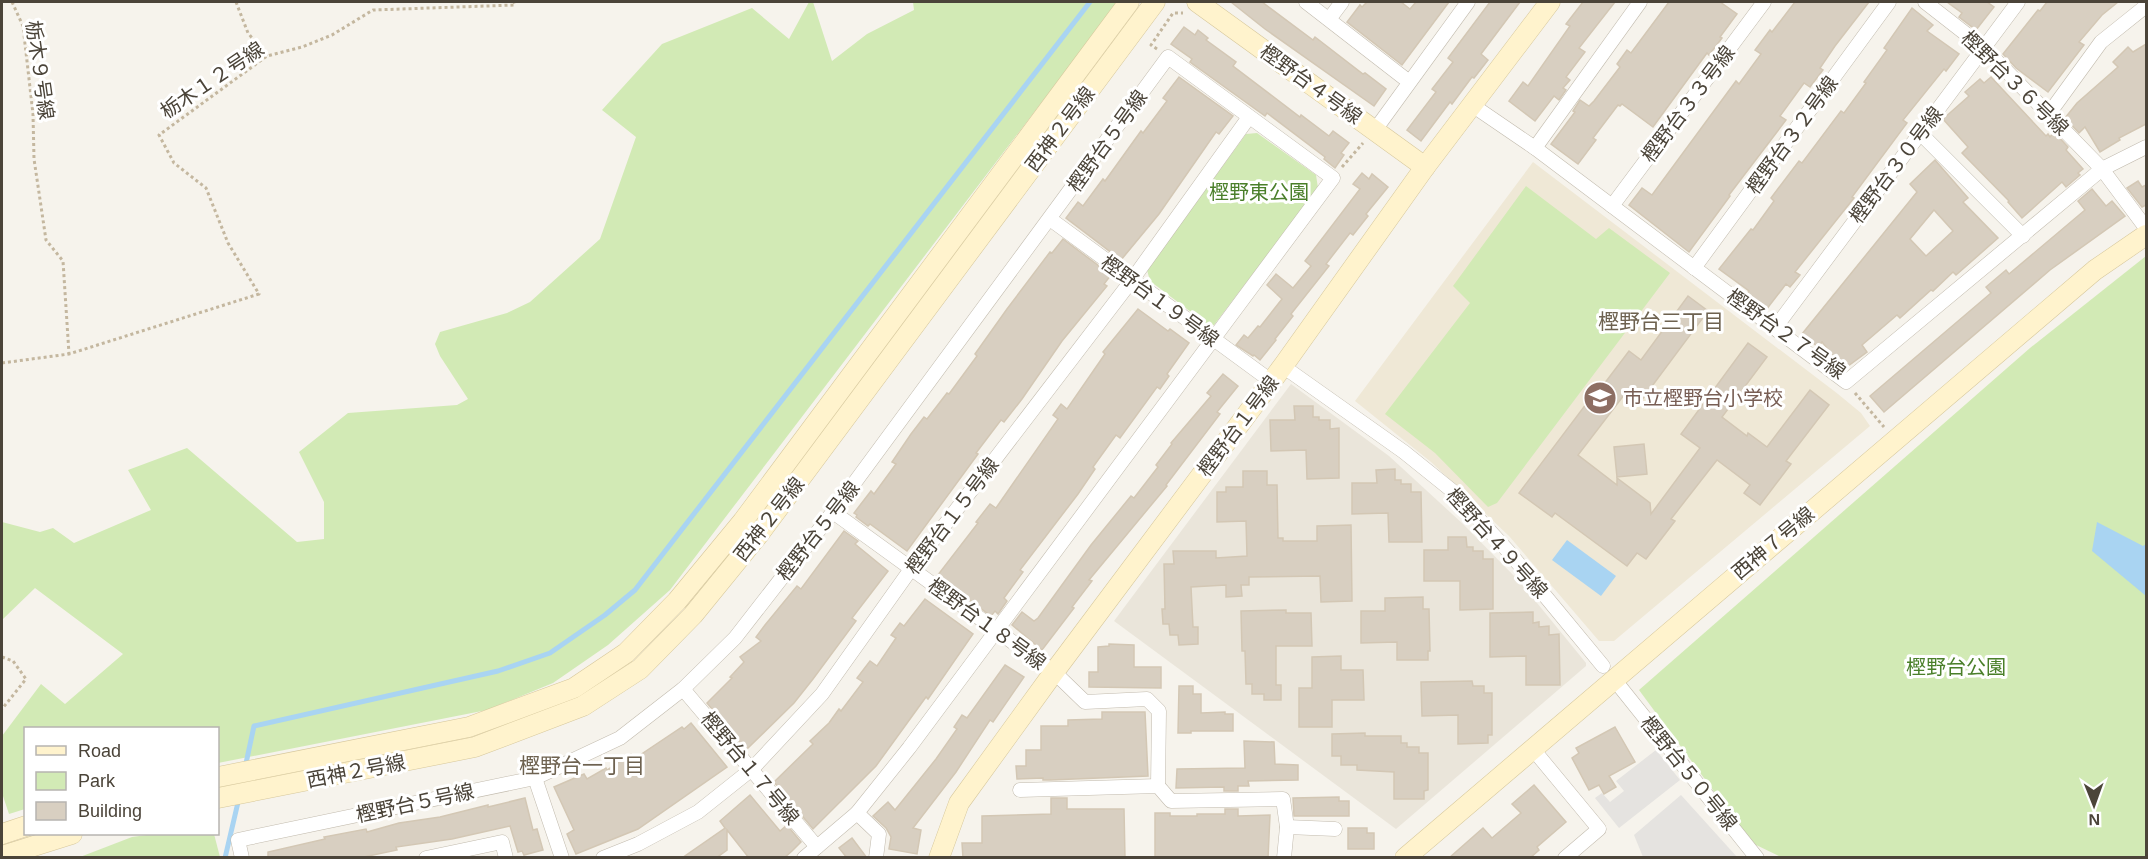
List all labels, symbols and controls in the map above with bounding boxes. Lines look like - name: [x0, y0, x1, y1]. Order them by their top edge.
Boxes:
- street label: 栃木９号線: [22, 19, 58, 121]
- street label: 樫野台３６号線: [1957, 26, 2073, 140]
- street label: 栃木１２号線: [156, 37, 268, 123]
- street label: 樫野台４号線: [1256, 40, 1366, 128]
- street label: 樫野台３３号線: [1637, 41, 1739, 167]
- street label: 樫野台３２号線: [1742, 72, 1842, 198]
- street label: 西神２号線: [1021, 82, 1099, 176]
- street label: 樫野台５号線: [1063, 86, 1151, 196]
- street label: 樫野台３０号線: [1845, 102, 1947, 228]
- park label: 樫野東公園: [1209, 181, 1309, 203]
- street label: 樫野台１９号線: [1097, 251, 1223, 351]
- street label: 樫野台２７号線: [1722, 285, 1850, 383]
- district label: 樫野台三丁目: [1598, 310, 1724, 333]
- street label: 樫野台１号線: [1193, 371, 1283, 481]
- school or university icon: 市立樫野台小学校: [1582, 380, 1618, 416]
- place label: 市立樫野台小学校: [1623, 387, 1783, 409]
- street label: 樫野台１５号線: [901, 453, 1003, 579]
- street label: 西神２号線: [730, 473, 808, 565]
- street label: 樫野台５号線: [772, 477, 864, 585]
- street label: 樫野台４９号線: [1442, 484, 1552, 602]
- street label: 西神７号線: [1728, 502, 1818, 584]
- street label: 樫野台１８号線: [924, 574, 1050, 674]
- park label: 樫野台公園: [1906, 656, 2006, 678]
- street label: 樫野台１７号線: [697, 707, 803, 829]
- street label: 樫野台５０号線: [1636, 712, 1742, 834]
- legend: [24, 727, 219, 835]
- text: Road: [78, 741, 121, 761]
- street label: 西神２号線: [305, 751, 407, 791]
- district label: 樫野台一丁目: [519, 754, 645, 777]
- text: Park: [78, 771, 116, 791]
- north arrow: [2064, 775, 2124, 835]
- street label: 樫野台５号線: [354, 780, 476, 826]
- text: Building: [78, 801, 142, 821]
- text: N: [2088, 811, 2100, 828]

